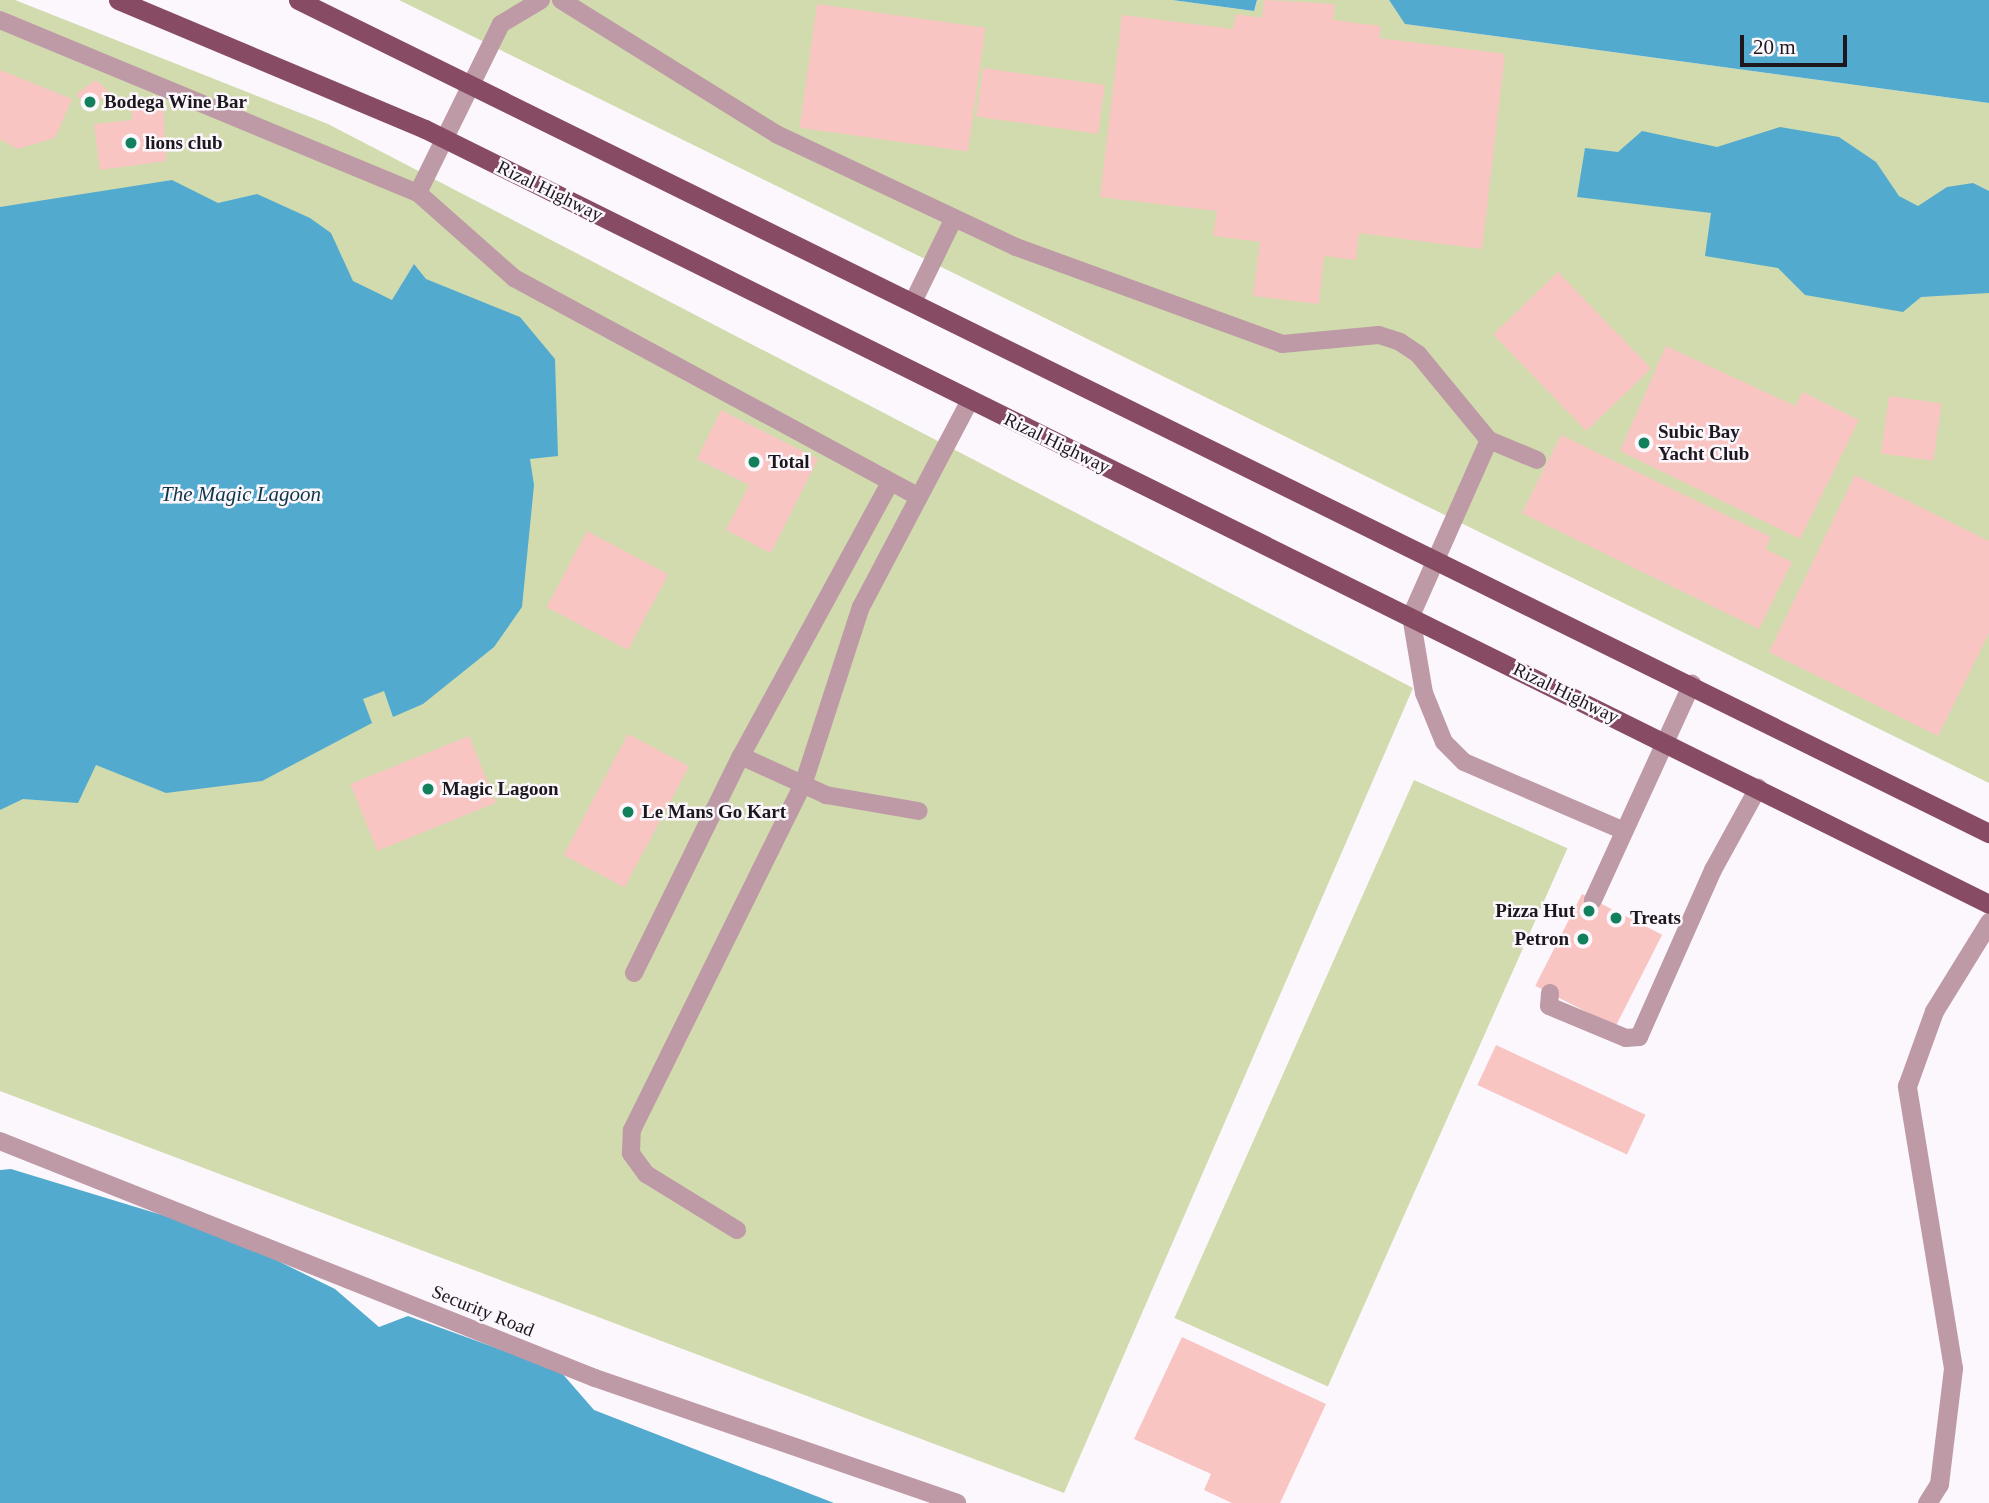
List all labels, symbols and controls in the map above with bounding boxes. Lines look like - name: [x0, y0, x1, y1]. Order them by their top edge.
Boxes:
- scale bar: [1744, 21, 1851, 65]
- text: 20 m: [1753, 35, 1796, 59]
- place label: Bodega Wine Bar: [104, 91, 247, 113]
- marker: Bodega Wine Bar: [82, 94, 98, 110]
- place label: lions club: [145, 132, 223, 154]
- marker: lions club: [123, 135, 139, 151]
- street label: Rizal Highway: [494, 156, 606, 226]
- street label: Rizal Highway: [1001, 408, 1113, 478]
- place label: Subic Bay Yacht Club: [1658, 421, 1749, 465]
- marker: Subic Bay Yacht Club: [1636, 435, 1652, 451]
- place label: Total: [768, 451, 810, 473]
- marker: Total: [746, 454, 762, 470]
- water label: The Magic Lagoon: [161, 481, 321, 507]
- street label: Rizal Highway: [1510, 658, 1622, 728]
- place label: Magic Lagoon: [442, 778, 559, 800]
- marker: Magic Lagoon: [420, 781, 436, 797]
- place label: Le Mans Go Kart: [642, 801, 786, 823]
- marker: Le Mans Go Kart: [620, 804, 636, 820]
- place label: Pizza Hut: [1495, 900, 1575, 922]
- marker: Pizza Hut: [1581, 903, 1597, 919]
- place label: Treats: [1630, 907, 1681, 929]
- marker: Treats: [1608, 910, 1624, 926]
- place label: Petron: [1514, 928, 1569, 950]
- marker: Petron: [1575, 931, 1591, 947]
- street label: Security Road: [429, 1280, 537, 1342]

